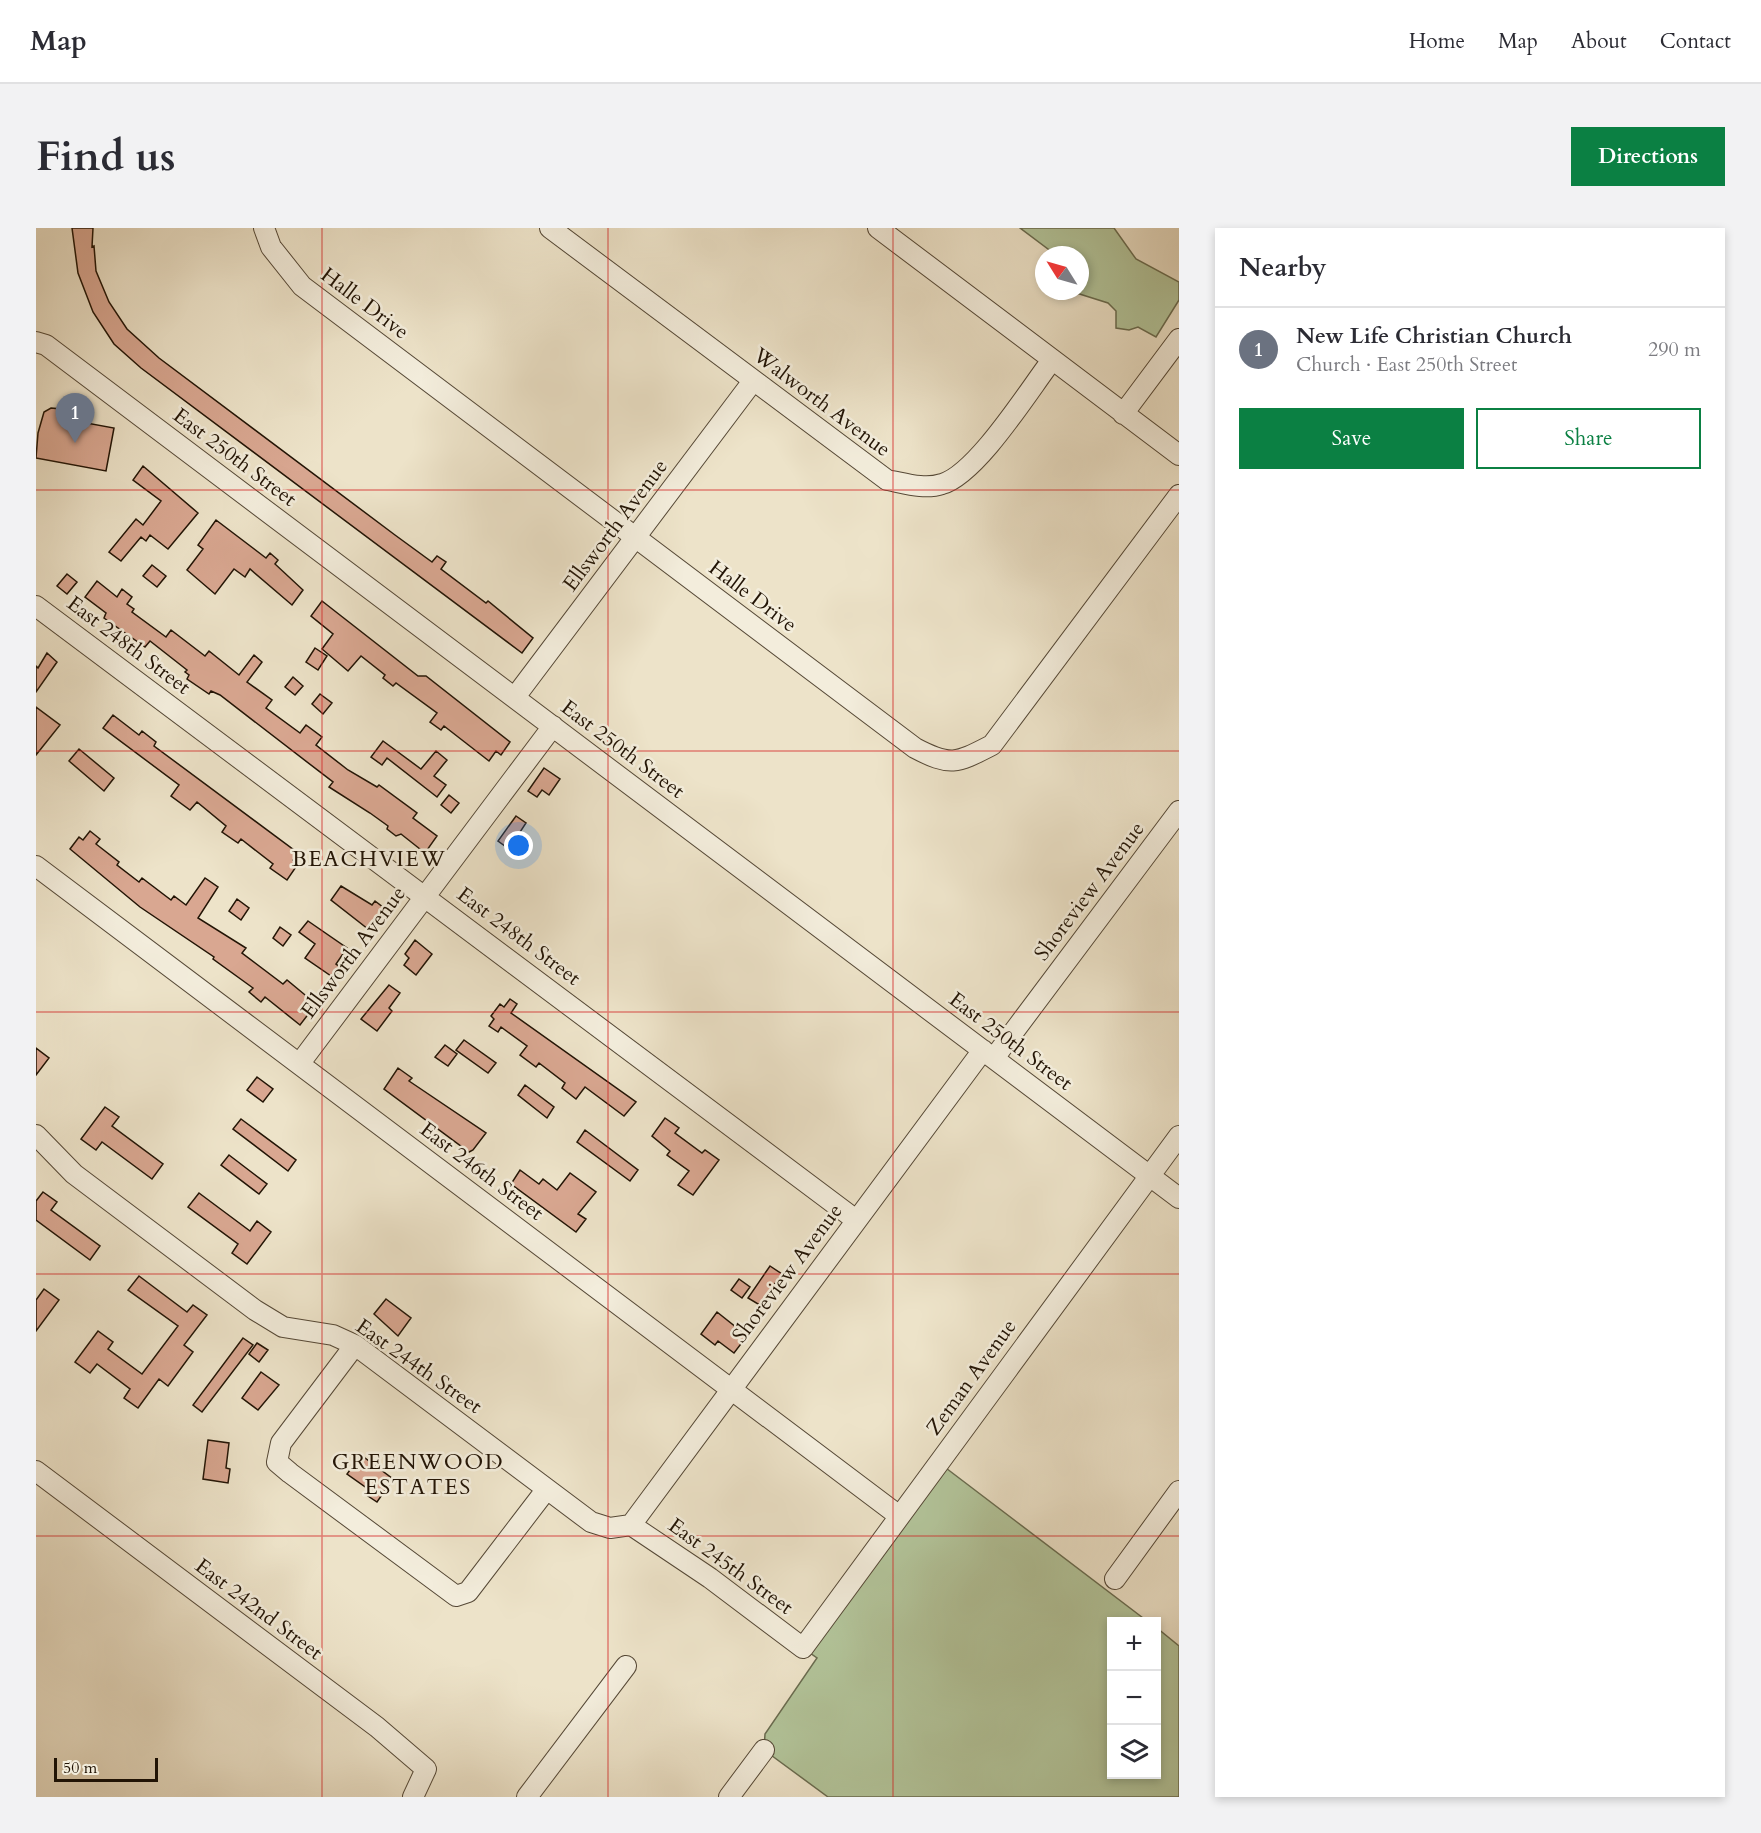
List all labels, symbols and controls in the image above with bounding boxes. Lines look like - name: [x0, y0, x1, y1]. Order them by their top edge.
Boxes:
- text: Map: [30, 22, 87, 60]
- text: Home: [1409, 27, 1465, 56]
- text: Map: [1498, 27, 1538, 56]
- text: About: [1571, 27, 1627, 56]
- text: Contact: [1660, 27, 1731, 56]
- button: Directions: [1571, 127, 1725, 186]
- text: Find us: [36, 128, 176, 185]
- north arrow: [1035, 246, 1089, 300]
- text: Nearby: [1239, 250, 1327, 285]
- street label: Halle Drive: [315, 261, 415, 346]
- text: New Life Christian Church: [1296, 321, 1572, 351]
- text: 1: [1253, 336, 1264, 363]
- text: 290 m: [1648, 336, 1701, 363]
- street label: Walworth Avenue: [746, 340, 896, 464]
- text: Church · East 250th Street: [1296, 351, 1517, 378]
- pin: 1: [56, 394, 94, 443]
- street label: East 250th Street: [167, 401, 303, 514]
- button: Save: [1239, 408, 1464, 469]
- button: Share: [1476, 408, 1701, 469]
- street label: Ellsworth Avenue: [556, 453, 675, 597]
- street label: Halle Drive: [703, 554, 803, 639]
- street label: East 248th Street: [61, 589, 197, 702]
- street label: East 250th Street: [555, 693, 691, 806]
- street label: Shoreview Avenue: [1027, 816, 1151, 967]
- your location: [504, 831, 533, 860]
- district label: BEACHVIEW: [292, 844, 446, 874]
- street label: Ellsworth Avenue: [294, 880, 413, 1024]
- street label: East 248th Street: [451, 880, 587, 993]
- street label: East 250th Street: [943, 985, 1079, 1098]
- street label: East 246th Street: [414, 1115, 550, 1228]
- street label: Shoreview Avenue: [725, 1198, 849, 1349]
- street label: East 244th Street: [350, 1312, 488, 1421]
- street label: Zeman Avenue: [919, 1313, 1023, 1441]
- district label: GREENWOOD ESTATES: [332, 1447, 504, 1502]
- street label: East 245th Street: [662, 1511, 799, 1622]
- street label: East 242nd Street: [189, 1552, 329, 1667]
- map controls: [1107, 1617, 1161, 1779]
- button: +: [1107, 1617, 1161, 1671]
- button: −: [1107, 1671, 1161, 1725]
- button: layers: [1107, 1725, 1161, 1779]
- scale bar: [54, 1755, 158, 1782]
- text: 50 m: [63, 1757, 97, 1779]

